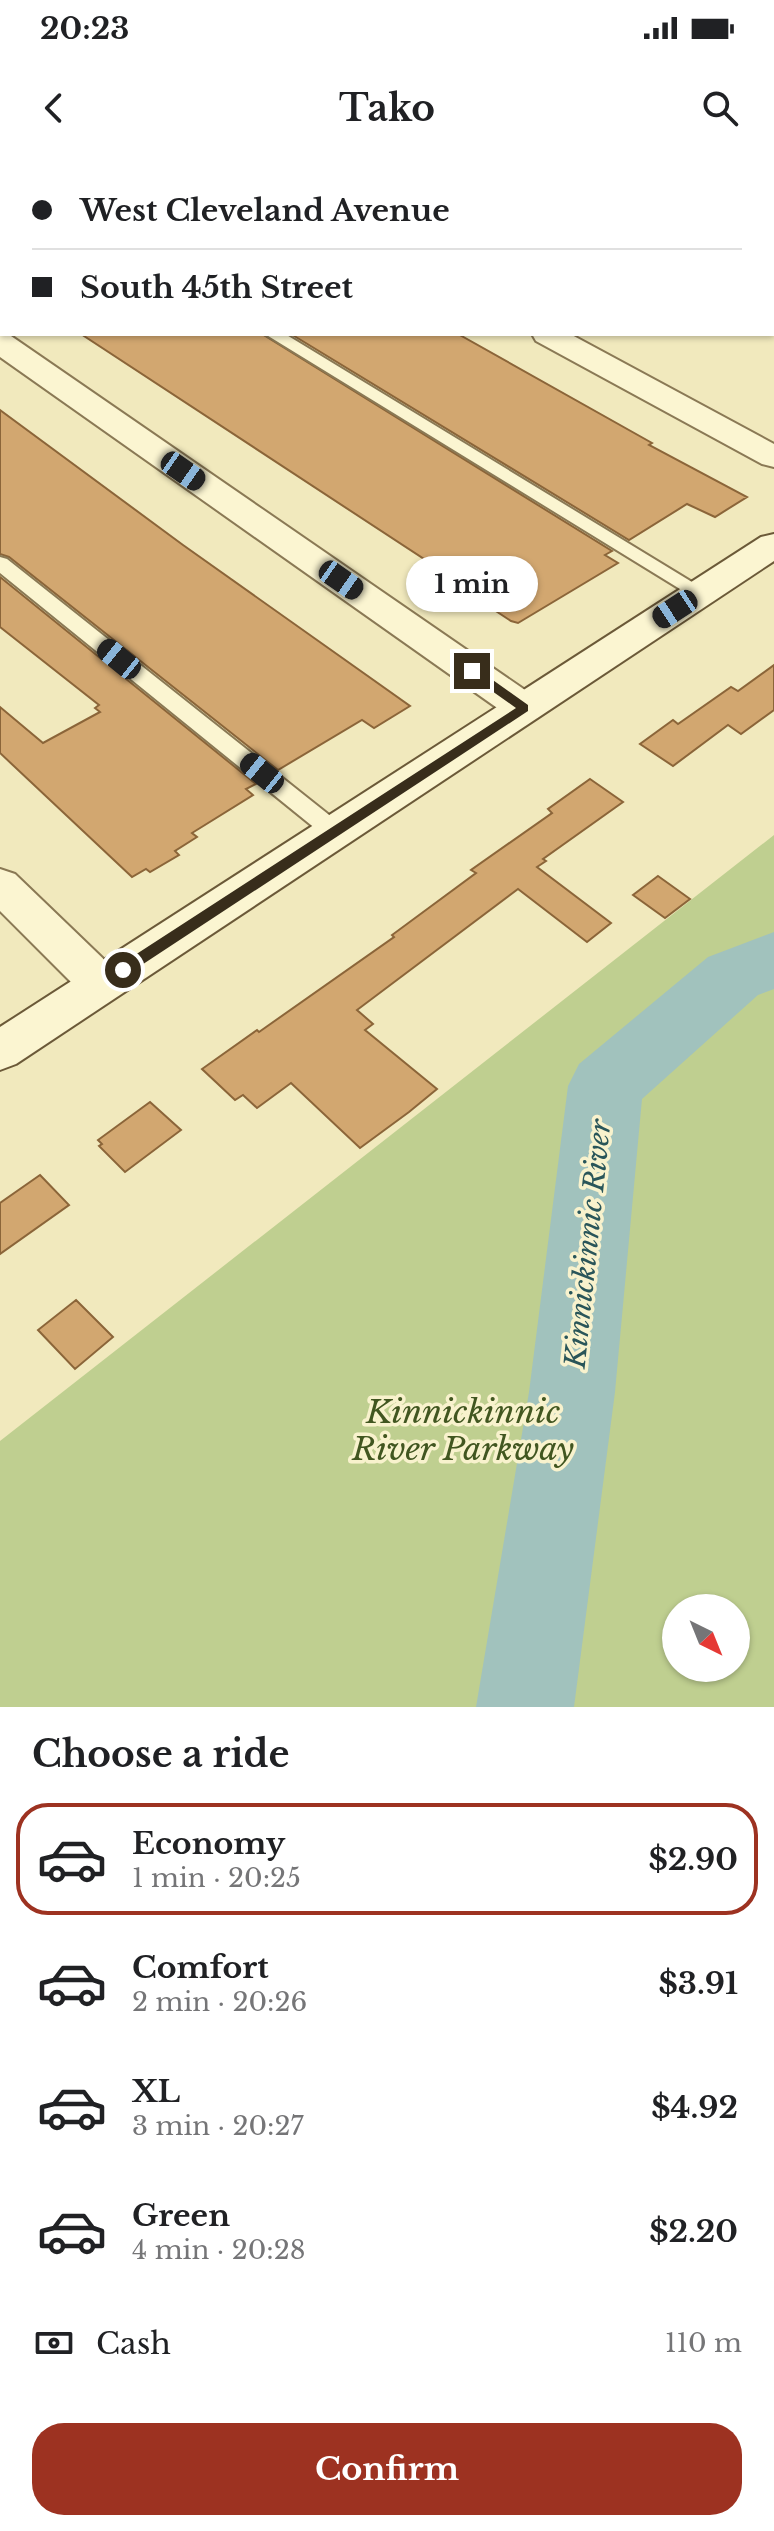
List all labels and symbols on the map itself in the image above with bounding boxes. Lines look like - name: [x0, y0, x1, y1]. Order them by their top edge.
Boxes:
- car: [156, 447, 210, 495]
- callout: 1 min: [406, 555, 538, 611]
- car: [314, 556, 368, 604]
- car: [648, 586, 702, 632]
- car: [93, 635, 145, 683]
- route end: [454, 653, 490, 689]
- car: [236, 749, 288, 797]
- route start: [105, 952, 141, 988]
- water label: Kinnickinnic River: [557, 1117, 619, 1371]
- park label: Kinnickinnic River Parkway: [351, 1392, 574, 1469]
- north arrow: [662, 1594, 750, 1682]

